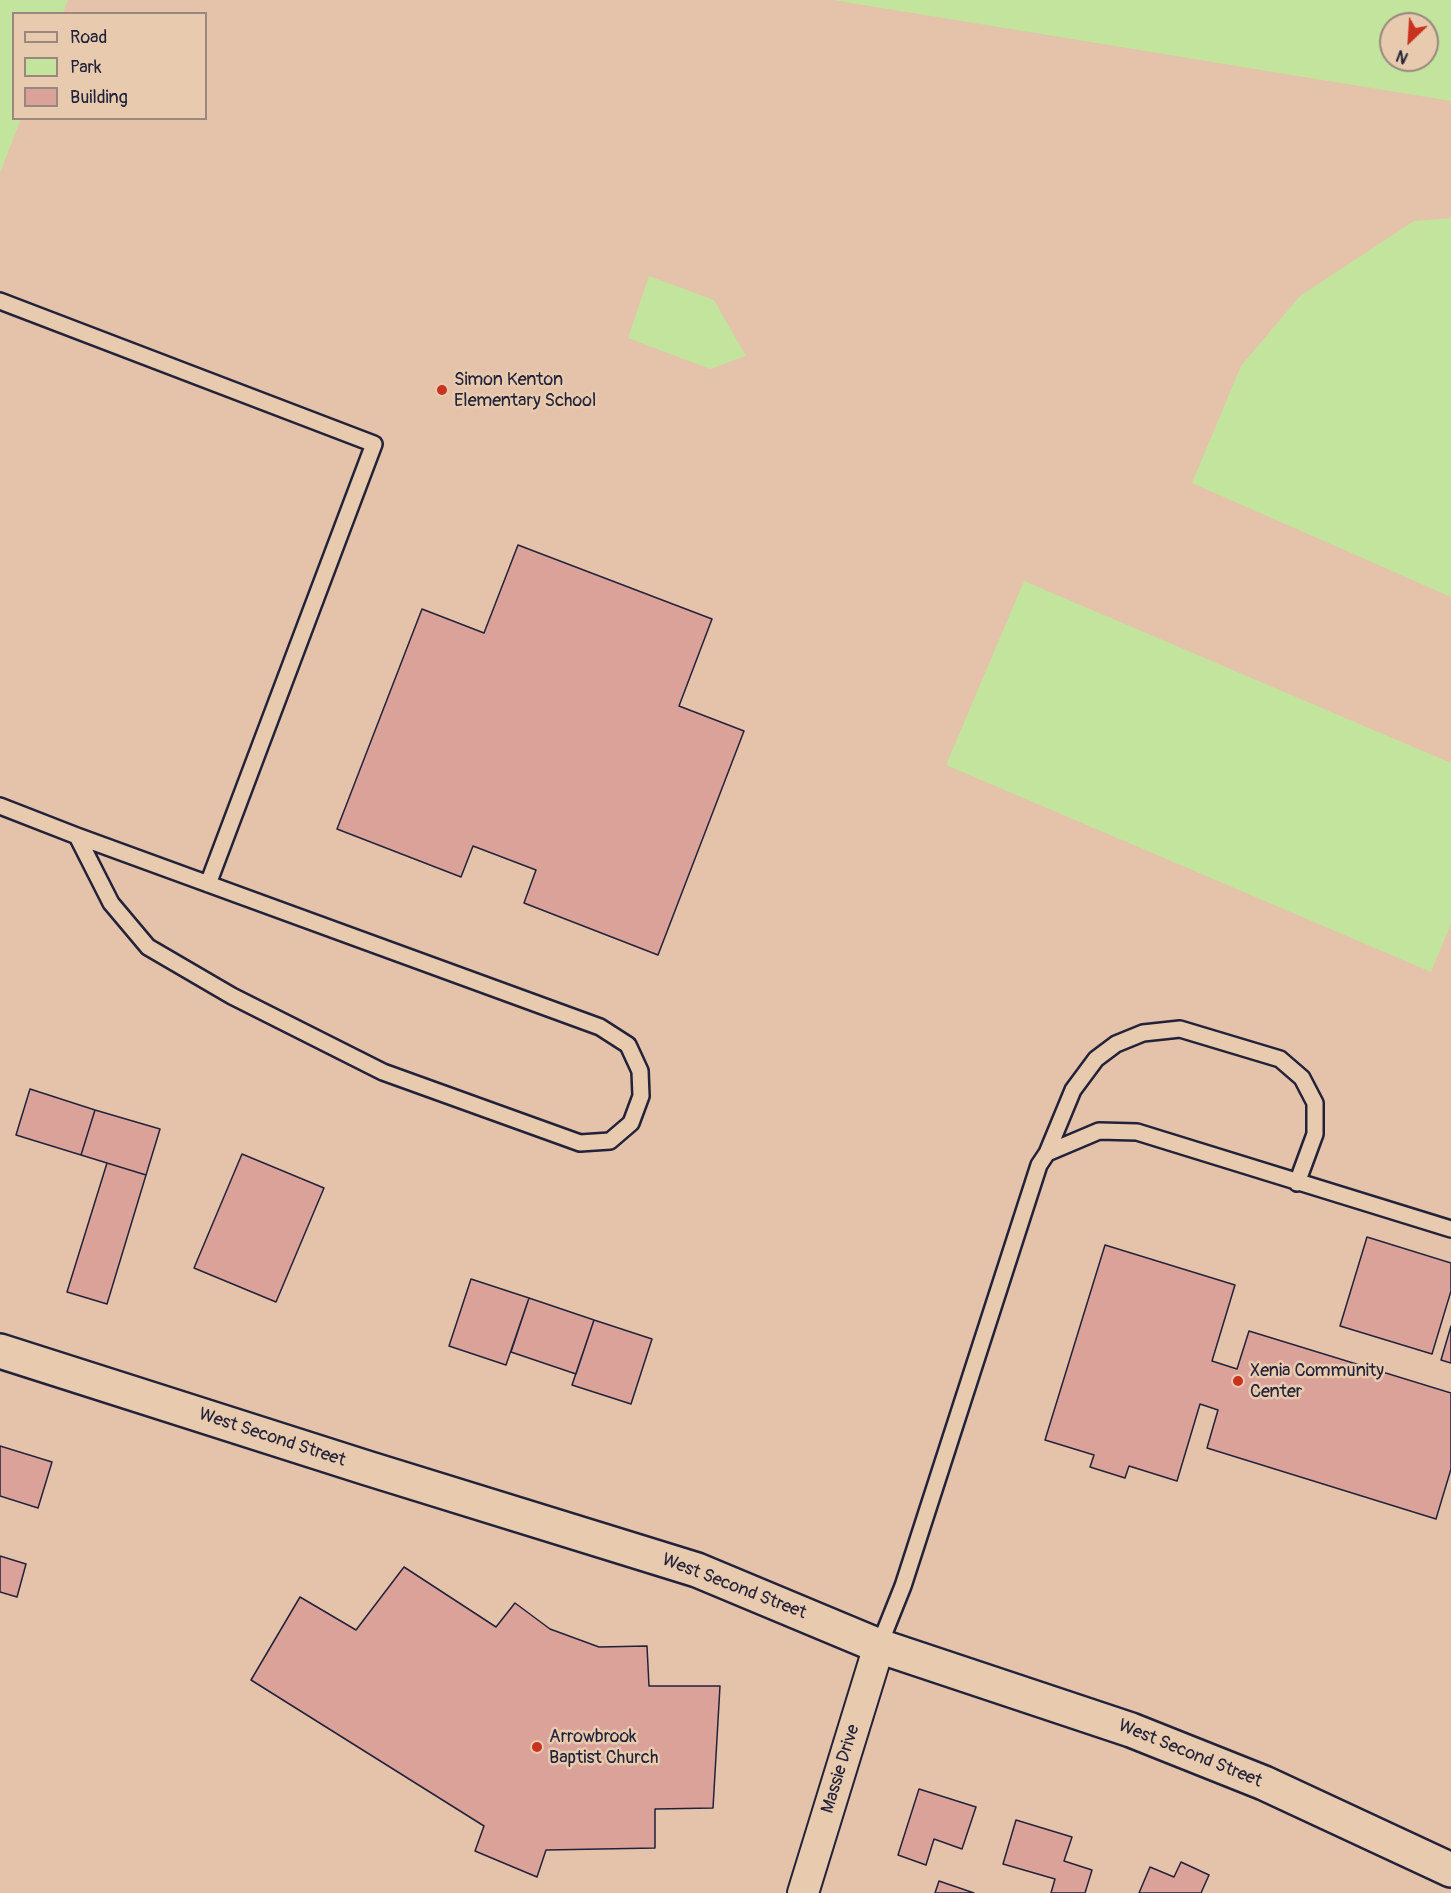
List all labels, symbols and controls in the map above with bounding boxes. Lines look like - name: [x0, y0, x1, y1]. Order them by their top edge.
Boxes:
- legend: [12, 12, 207, 120]
- north arrow: [1379, 12, 1439, 72]
- text: Road: [70, 26, 107, 49]
- text: N: [1393, 45, 1411, 68]
- text: Park: [70, 56, 102, 79]
- text: Building: [70, 86, 128, 109]
- place label: Simon Kenton Elementary School: [454, 369, 596, 412]
- marker: Simon Kenton Elementary School: [435, 383, 449, 397]
- place label: Xenia Community Center: [1250, 1360, 1384, 1402]
- marker: Xenia Community Center: [1231, 1374, 1245, 1388]
- street label: West Second Street: [196, 1404, 348, 1472]
- street label: West Second Street: [659, 1549, 809, 1625]
- street label: West Second Street: [1115, 1715, 1265, 1793]
- street label: Massie Drive: [817, 1722, 865, 1816]
- place label: Arrowbrook Baptist Church: [549, 1726, 658, 1768]
- marker: Arrowbrook Baptist Church: [530, 1740, 544, 1754]

